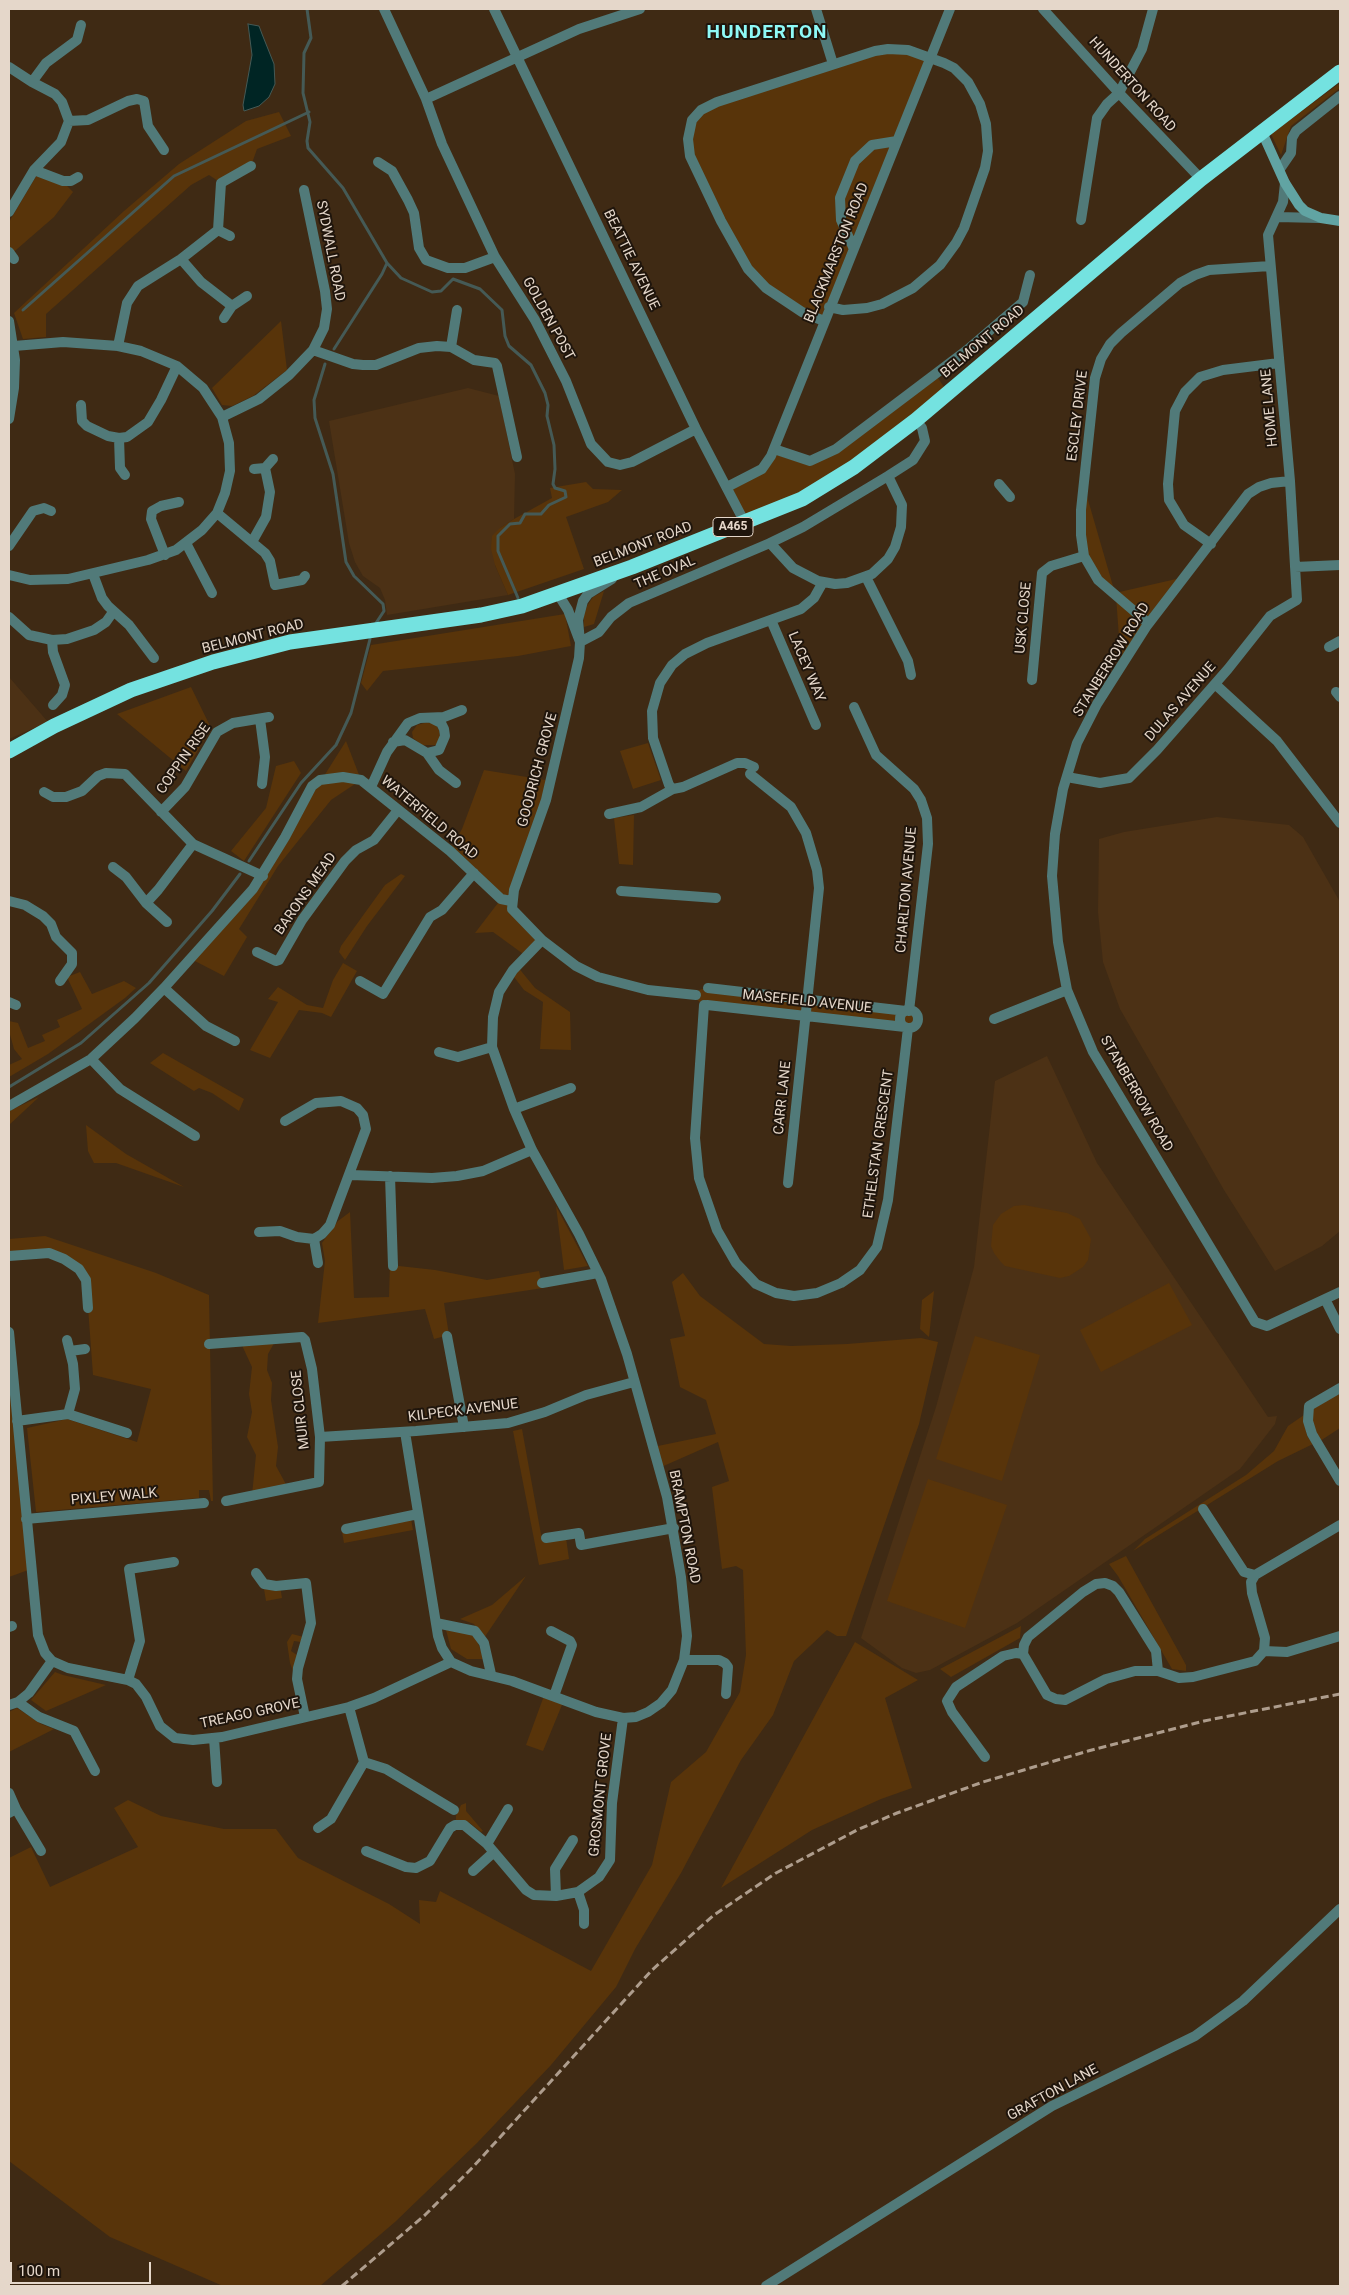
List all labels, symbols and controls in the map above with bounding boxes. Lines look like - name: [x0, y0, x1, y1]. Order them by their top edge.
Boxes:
- district label: HUNDERTON: [705, 22, 829, 44]
- street label: HUNDERTON ROAD: [1085, 34, 1179, 136]
- street label: BLACKMARSTON ROAD: [801, 181, 873, 325]
- street label: SYDWALL ROAD: [312, 199, 348, 303]
- street label: BEATTIE AVENUE: [599, 207, 663, 313]
- street label: GOLDEN POST: [518, 275, 578, 363]
- street label: BELMONT ROAD: [938, 302, 1028, 382]
- street label: HOME LANE: [1258, 368, 1282, 448]
- street label: ESCLEY DRIVE: [1064, 370, 1092, 462]
- road number: A465: [713, 518, 753, 536]
- street label: BELMONT ROAD: [591, 519, 695, 571]
- street label: THE OVAL: [632, 553, 698, 593]
- street label: USK CLOSE: [1013, 582, 1035, 654]
- street label: STANBERROW ROAD: [1070, 600, 1154, 720]
- street label: BELMONT ROAD: [200, 616, 306, 658]
- street label: LACEY WAY: [784, 629, 828, 705]
- street label: DULAS AVENUE: [1142, 659, 1220, 745]
- street label: GOODRICH GROVE: [515, 711, 561, 829]
- street label: COPPIN RISE: [153, 720, 215, 798]
- street label: WATERFIELD ROAD: [377, 773, 481, 863]
- street label: CHARLTON AVENUE: [893, 826, 921, 954]
- street label: BARONS MEAD: [271, 850, 341, 938]
- street label: MASEFIELD AVENUE: [742, 987, 872, 1017]
- street label: STANBERROW ROAD: [1096, 1033, 1176, 1155]
- street label: CARR LANE: [771, 1060, 795, 1136]
- street label: ETHELSTAN CRESCENT: [860, 1069, 898, 1219]
- street label: MUIR CLOSE: [289, 1370, 313, 1450]
- street label: KILPECK AVENUE: [407, 1396, 519, 1426]
- street label: BRAMPTON ROAD: [665, 1469, 703, 1585]
- street label: PIXLEY WALK: [70, 1485, 158, 1509]
- street label: TREAGO GROVE: [199, 1695, 301, 1733]
- street label: GROSMONT GROVE: [586, 1732, 616, 1858]
- street label: GRAFTON LANE: [1005, 2061, 1101, 2125]
- scale bar: [12, 2252, 154, 2284]
- text: 100 m: [18, 2262, 60, 2280]

